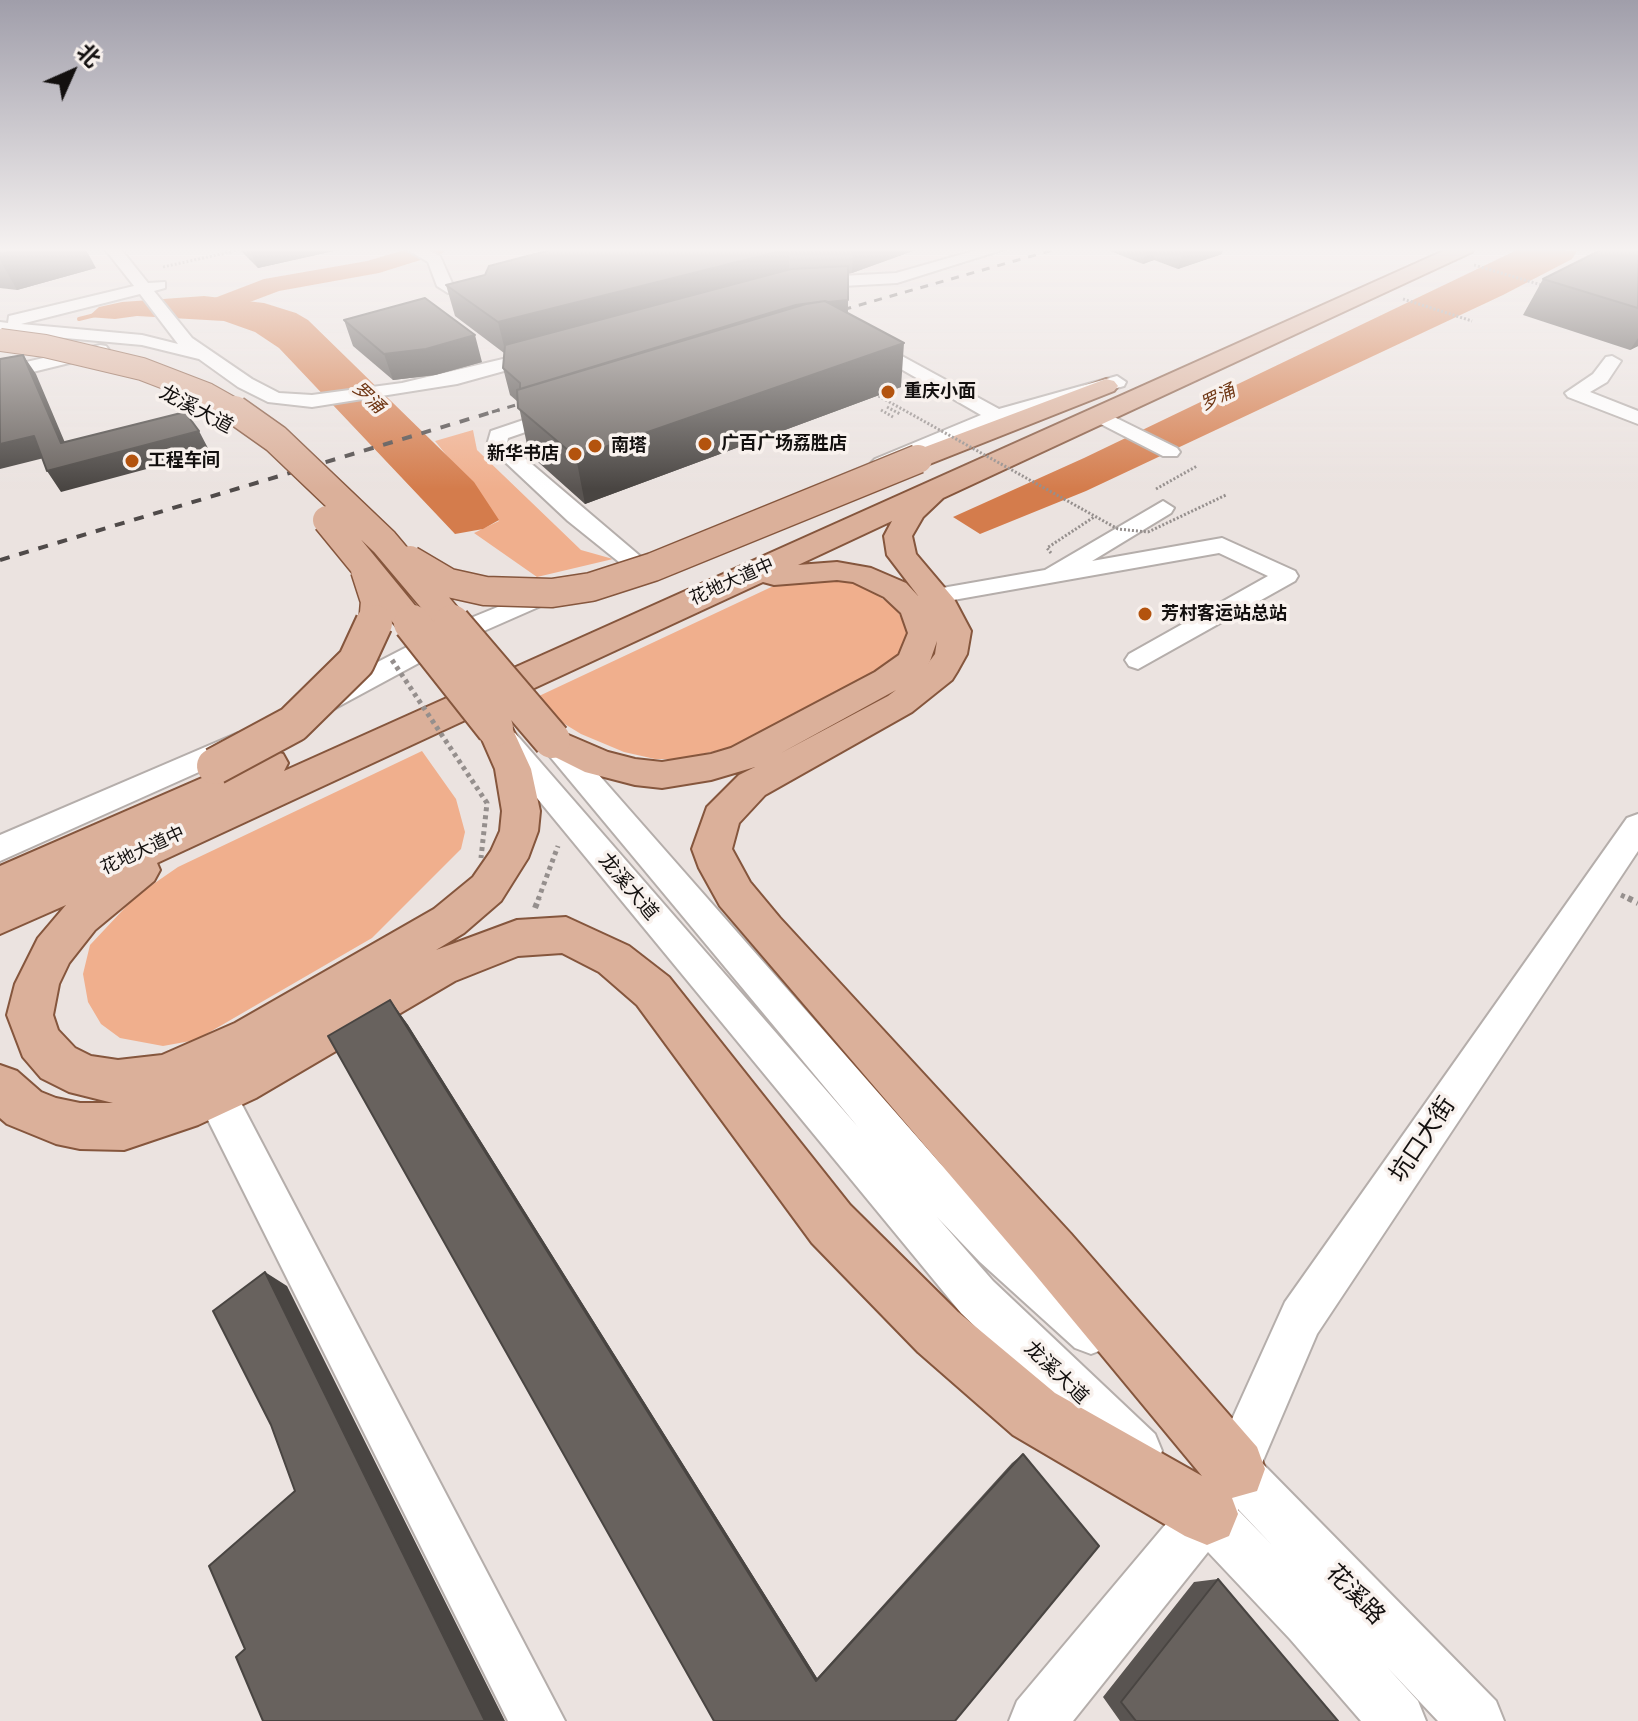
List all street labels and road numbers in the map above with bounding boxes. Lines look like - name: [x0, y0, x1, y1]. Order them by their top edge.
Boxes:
- street label: 龙溪大道: [155, 381, 237, 439]
- street label: 花地大道中: [686, 554, 778, 610]
- street label: 花地大道中: [98, 822, 188, 880]
- street label: 龙溪大道: [593, 849, 663, 925]
- street label: 坑口大街: [1384, 1092, 1462, 1188]
- street label: 龙溪大道: [1019, 1337, 1093, 1409]
- street label: 花溪路: [1320, 1559, 1390, 1631]

